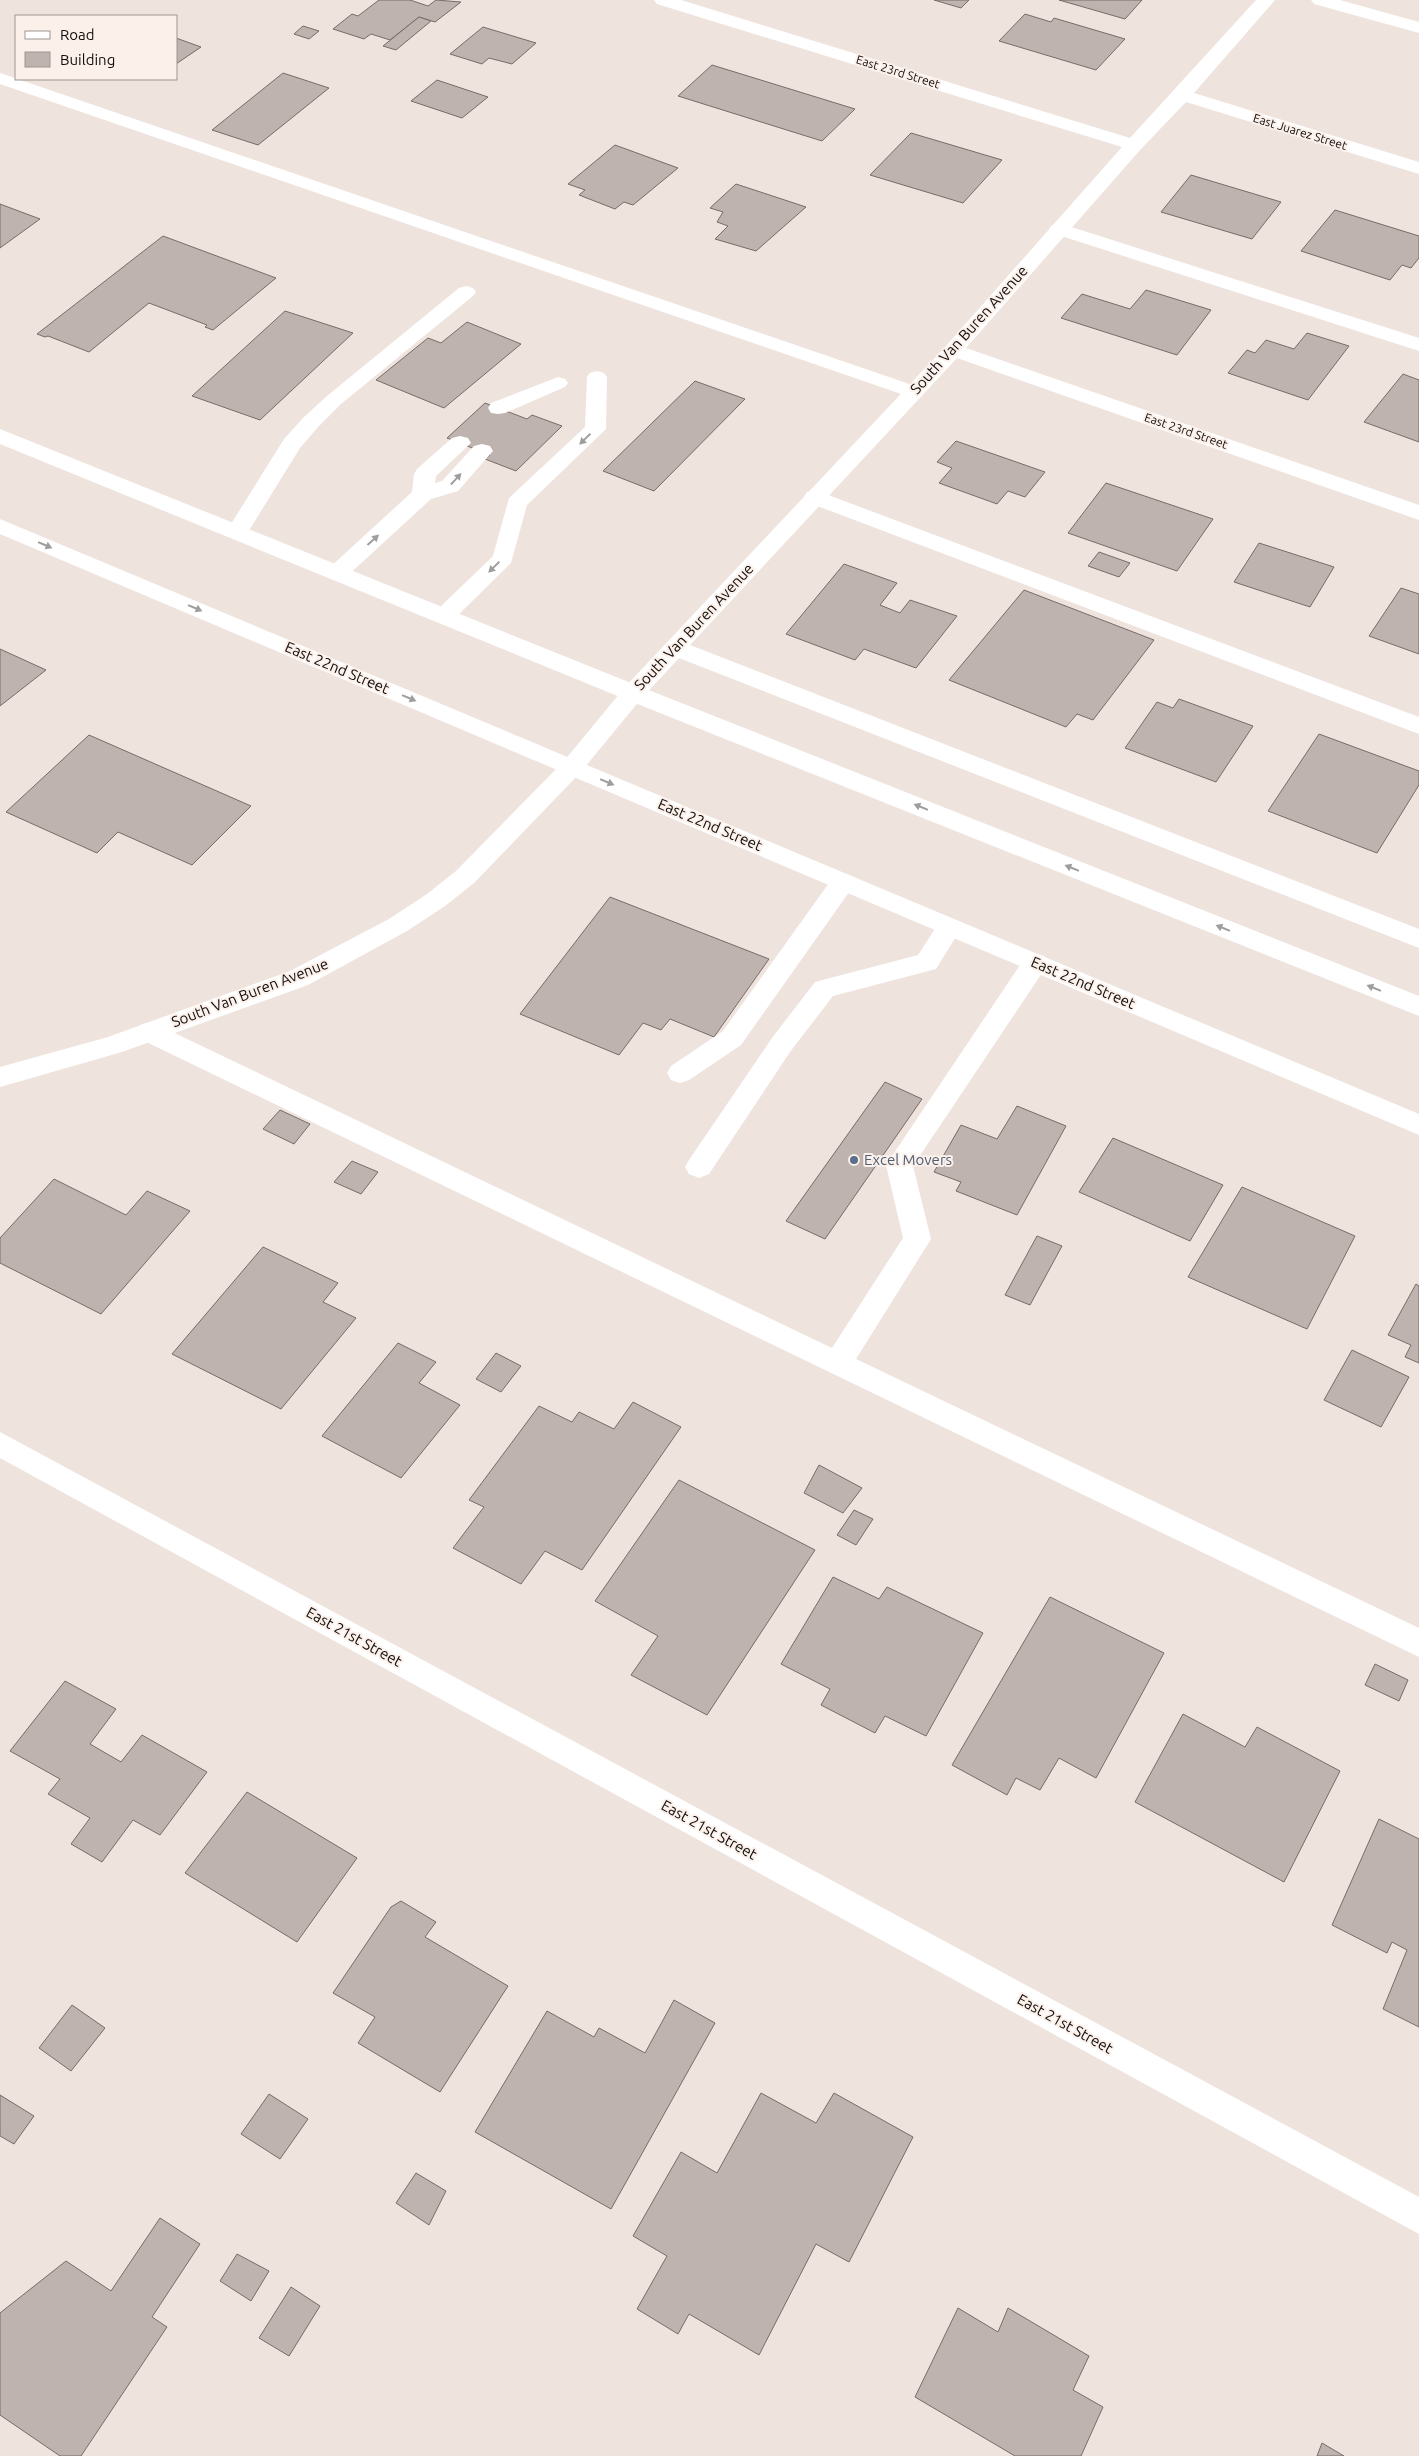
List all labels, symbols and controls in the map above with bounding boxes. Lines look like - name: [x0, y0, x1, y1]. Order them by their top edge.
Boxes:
- legend: [15, 15, 178, 80]
- text: Road: [60, 26, 95, 43]
- text: Building: [60, 51, 115, 68]
- street label: East 23rd Street: [855, 53, 942, 91]
- street label: East Juarez Street: [1252, 111, 1349, 152]
- street label: South Van Buren Avenue: [907, 262, 1031, 397]
- street label: East 23rd Street: [1143, 410, 1230, 451]
- one-way arrow: [579, 433, 591, 445]
- one-way arrow: [451, 473, 462, 485]
- one-way arrow: [366, 534, 378, 546]
- one-way arrow: [38, 542, 52, 550]
- street label: South Van Buren Avenue: [631, 560, 757, 693]
- one-way arrow: [488, 561, 500, 573]
- one-way arrow: [188, 605, 202, 613]
- street label: East 22nd Street: [283, 638, 392, 697]
- one-way arrow: [402, 695, 416, 703]
- one-way arrow: [600, 778, 614, 786]
- street label: East 22nd Street: [656, 795, 765, 854]
- one-way arrow: [914, 803, 928, 811]
- one-way arrow: [1065, 863, 1079, 871]
- one-way arrow: [1215, 924, 1230, 932]
- street label: East 22nd Street: [1029, 953, 1138, 1012]
- street label: South Van Buren Avenue: [169, 955, 331, 1030]
- one-way arrow: [1366, 984, 1381, 992]
- place label: Excel Movers: [864, 1151, 952, 1168]
- marker: Excel Movers: [848, 1154, 860, 1166]
- street label: East 21st Street: [304, 1603, 405, 1670]
- street label: East 21st Street: [659, 1796, 760, 1863]
- street label: East 21st Street: [1015, 1990, 1116, 2057]

